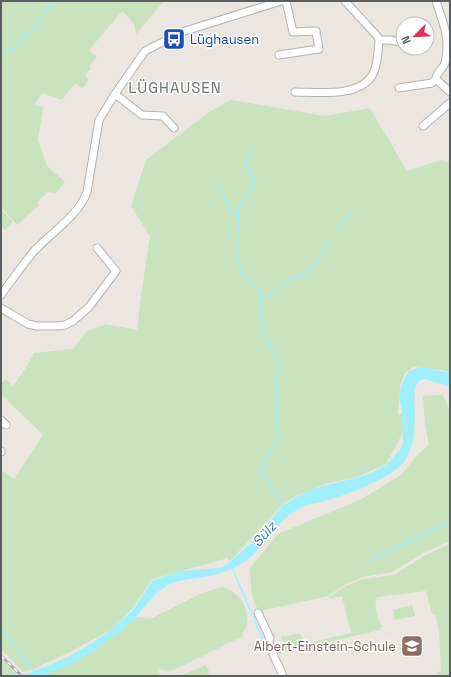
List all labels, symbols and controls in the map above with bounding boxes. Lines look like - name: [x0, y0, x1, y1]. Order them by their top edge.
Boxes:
- north arrow: [395, 16, 435, 56]
- bus stop icon: Lüghausen: [161, 26, 187, 52]
- place label: Lüghausen: [190, 31, 259, 48]
- text: N: [398, 34, 414, 46]
- district label: LÜGHAUSEN: [128, 78, 222, 97]
- water label: Sülz: [248, 516, 281, 550]
- school or university icon: Albert-Einstein-Schule: [399, 633, 425, 659]
- place label: Albert-Einstein-Schule: [254, 638, 396, 655]

